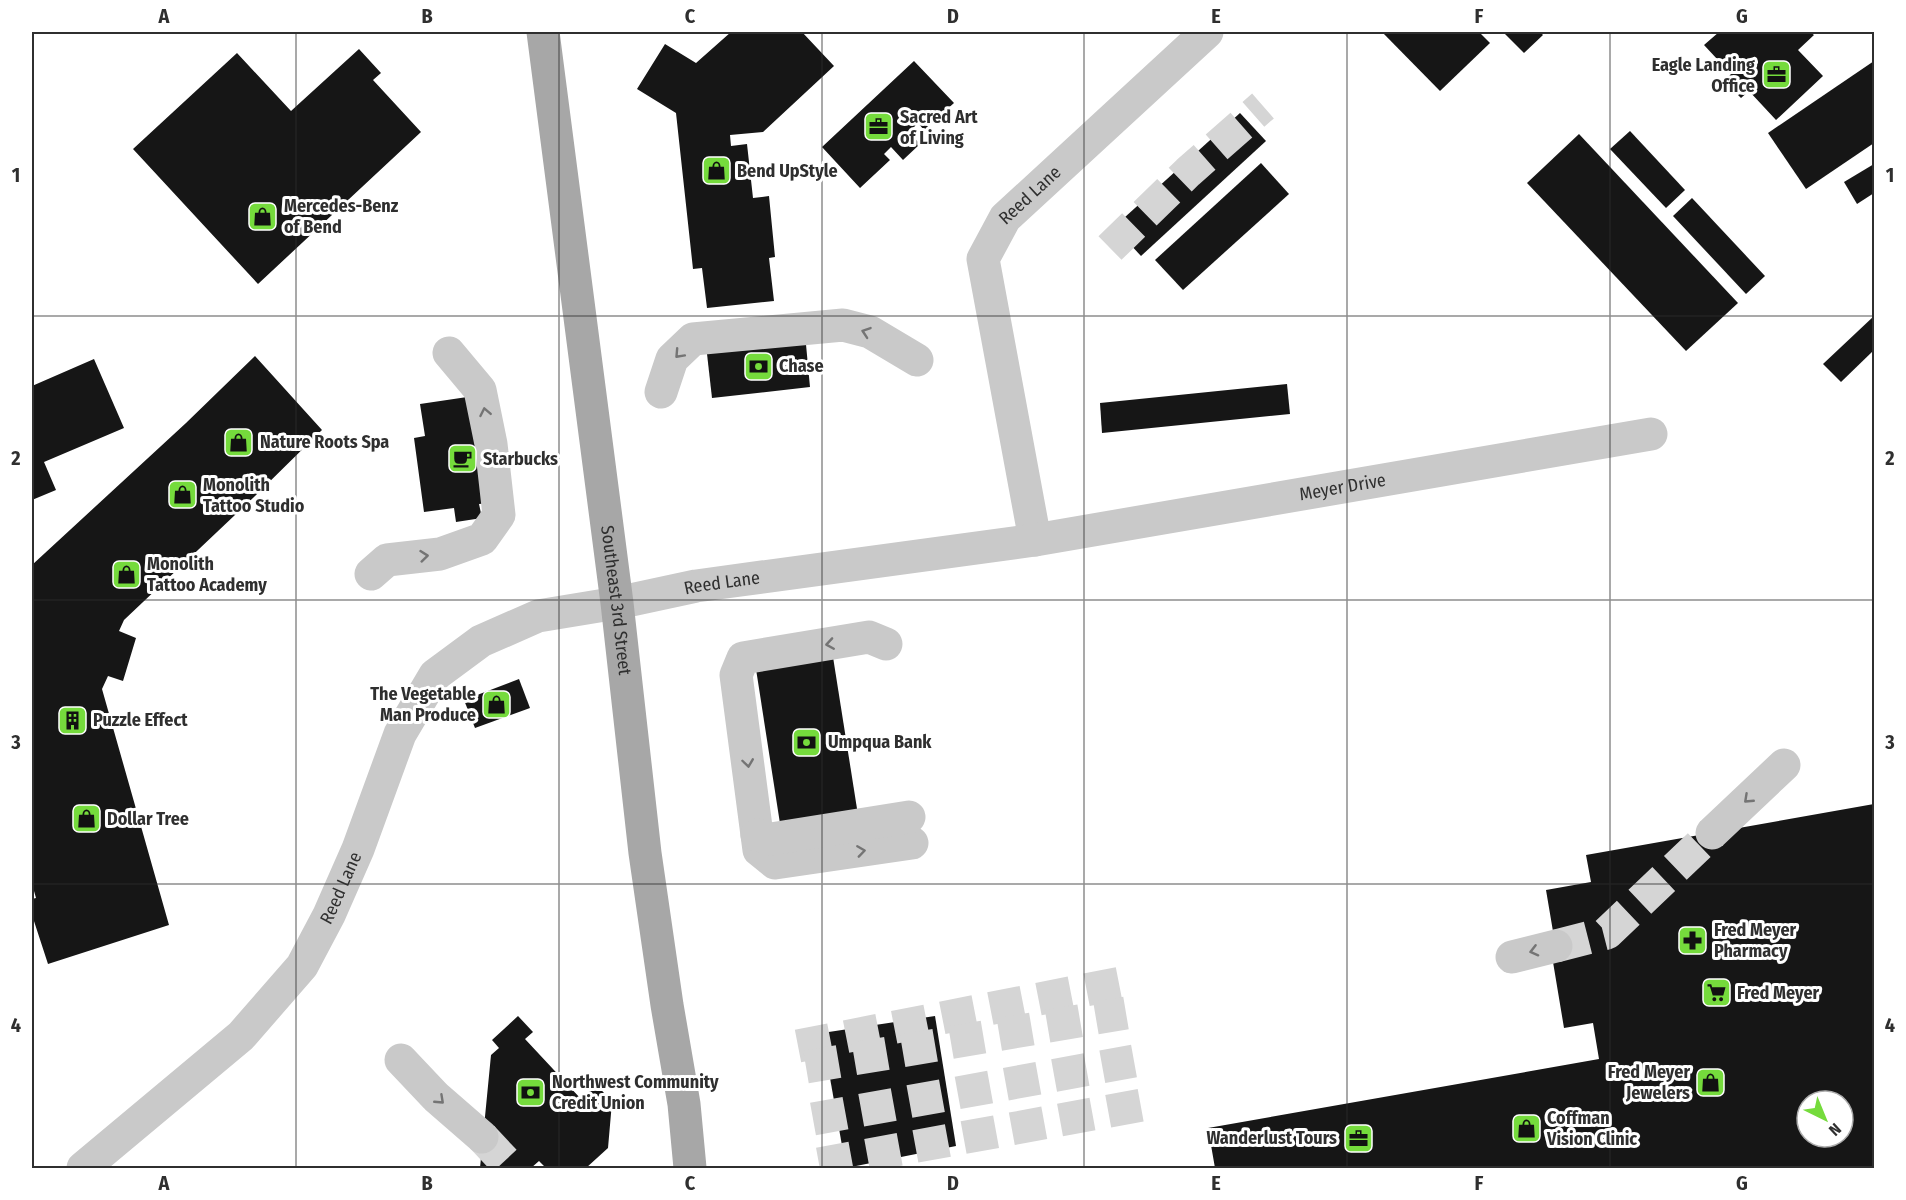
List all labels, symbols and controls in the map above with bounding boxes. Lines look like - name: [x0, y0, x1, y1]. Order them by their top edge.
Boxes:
- text: A: [158, 4, 171, 28]
- text: B: [421, 4, 433, 28]
- text: C: [685, 4, 696, 28]
- text: D: [947, 4, 959, 28]
- text: E: [1211, 4, 1221, 28]
- text: F: [1475, 4, 1484, 28]
- text: G: [1736, 4, 1748, 28]
- place label: Eagle Landing Office: [1652, 54, 1755, 97]
- office icon: Eagle Landing Office: [1760, 59, 1792, 91]
- place label: Sacred Art of Living: [900, 106, 978, 149]
- office icon: Sacred Art of Living: [863, 111, 895, 143]
- shop icon: Bend UpStyle: [700, 155, 732, 187]
- place label: Bend UpStyle: [737, 160, 838, 182]
- street label: Reed Lane: [994, 161, 1065, 229]
- text: 1: [12, 163, 20, 187]
- text: 1: [1886, 163, 1894, 187]
- place label: Mercedes-Benz of Bend: [284, 195, 399, 238]
- shop icon: Mercedes-Benz of Bend: [247, 200, 279, 232]
- one-way arrow: [861, 326, 872, 339]
- one-way arrow: [675, 347, 686, 357]
- bank icon: Chase: [742, 350, 774, 382]
- place label: Chase: [779, 355, 824, 377]
- one-way arrow: [479, 407, 492, 417]
- shop icon: Nature Roots Spa: [223, 426, 255, 458]
- place label: Nature Roots Spa: [260, 431, 389, 453]
- cafe icon: Starbucks: [446, 443, 478, 475]
- text: 2: [10, 446, 21, 470]
- text: 2: [1884, 446, 1895, 470]
- place label: Starbucks: [483, 448, 558, 470]
- street label: Meyer Drive: [1298, 469, 1387, 505]
- place label: Monolith Tattoo Studio: [203, 474, 305, 517]
- shop icon: Monolith Tattoo Studio: [166, 479, 198, 511]
- street label: Southeast 3rd Street: [596, 524, 636, 676]
- one-way arrow: [420, 550, 429, 563]
- place label: Monolith Tattoo Academy: [147, 553, 267, 596]
- shop icon: Monolith Tattoo Academy: [110, 558, 142, 590]
- street label: Reed Lane: [682, 566, 761, 599]
- one-way arrow: [825, 637, 834, 649]
- place label: The Vegetable Man Produce: [370, 683, 476, 726]
- shop icon: The Vegetable Man Produce: [481, 688, 513, 720]
- building icon: Puzzle Effect: [56, 704, 88, 736]
- place label: Puzzle Effect: [93, 709, 188, 731]
- bank icon: Umpqua Bank: [791, 726, 823, 758]
- text: 3: [10, 730, 21, 754]
- text: 3: [1884, 730, 1895, 754]
- place label: Umpqua Bank: [828, 731, 932, 753]
- one-way arrow: [741, 758, 753, 768]
- one-way arrow: [1744, 792, 1755, 803]
- shop icon: Dollar Tree: [70, 803, 102, 835]
- place label: Dollar Tree: [107, 808, 189, 830]
- one-way arrow: [856, 845, 865, 857]
- street label: Reed Lane: [315, 848, 366, 928]
- place label: Fred Meyer Pharmacy: [1714, 919, 1797, 962]
- pharmacy icon: Fred Meyer Pharmacy: [1677, 924, 1709, 956]
- one-way arrow: [1529, 944, 1539, 957]
- supermarket icon: Fred Meyer: [1700, 977, 1732, 1009]
- place label: Fred Meyer: [1737, 982, 1820, 1004]
- text: 4: [11, 1013, 21, 1037]
- text: 4: [1885, 1013, 1895, 1037]
- place label: Fred Meyer Jewelers: [1608, 1061, 1690, 1104]
- shop icon: Fred Meyer Jewelers: [1695, 1066, 1727, 1098]
- place label: Northwest Community Credit Union: [552, 1071, 719, 1114]
- bank icon: Northwest Community Credit Union: [515, 1076, 547, 1108]
- north arrow: [1795, 1089, 1855, 1149]
- one-way arrow: [434, 1093, 444, 1104]
- place label: Coffman Vision Clinic: [1546, 1107, 1637, 1150]
- shop icon: Coffman Vision Clinic: [1510, 1112, 1542, 1144]
- text: N: [1825, 1119, 1845, 1140]
- office icon: Wanderlust Tours: [1342, 1122, 1374, 1154]
- place label: Wanderlust Tours: [1206, 1127, 1337, 1149]
- text: A: [158, 1171, 171, 1195]
- text: B: [421, 1171, 433, 1195]
- text: C: [685, 1171, 696, 1195]
- text: D: [947, 1171, 959, 1195]
- text: E: [1211, 1171, 1221, 1195]
- text: F: [1475, 1171, 1484, 1195]
- text: G: [1736, 1171, 1748, 1195]

